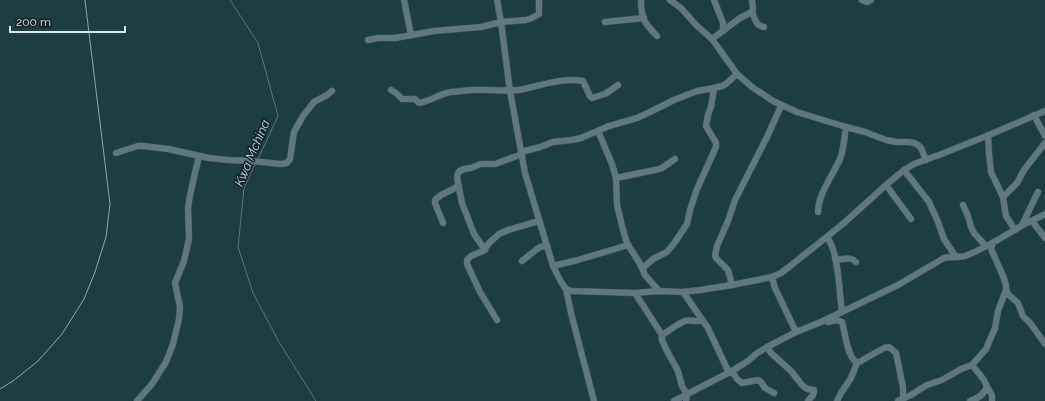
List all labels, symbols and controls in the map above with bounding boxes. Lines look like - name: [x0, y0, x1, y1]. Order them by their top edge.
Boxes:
- scale bar: [10, 8, 125, 34]
- text: 200 m: [16, 15, 51, 29]
- water label: Kwa Mchina: [231, 117, 273, 189]

